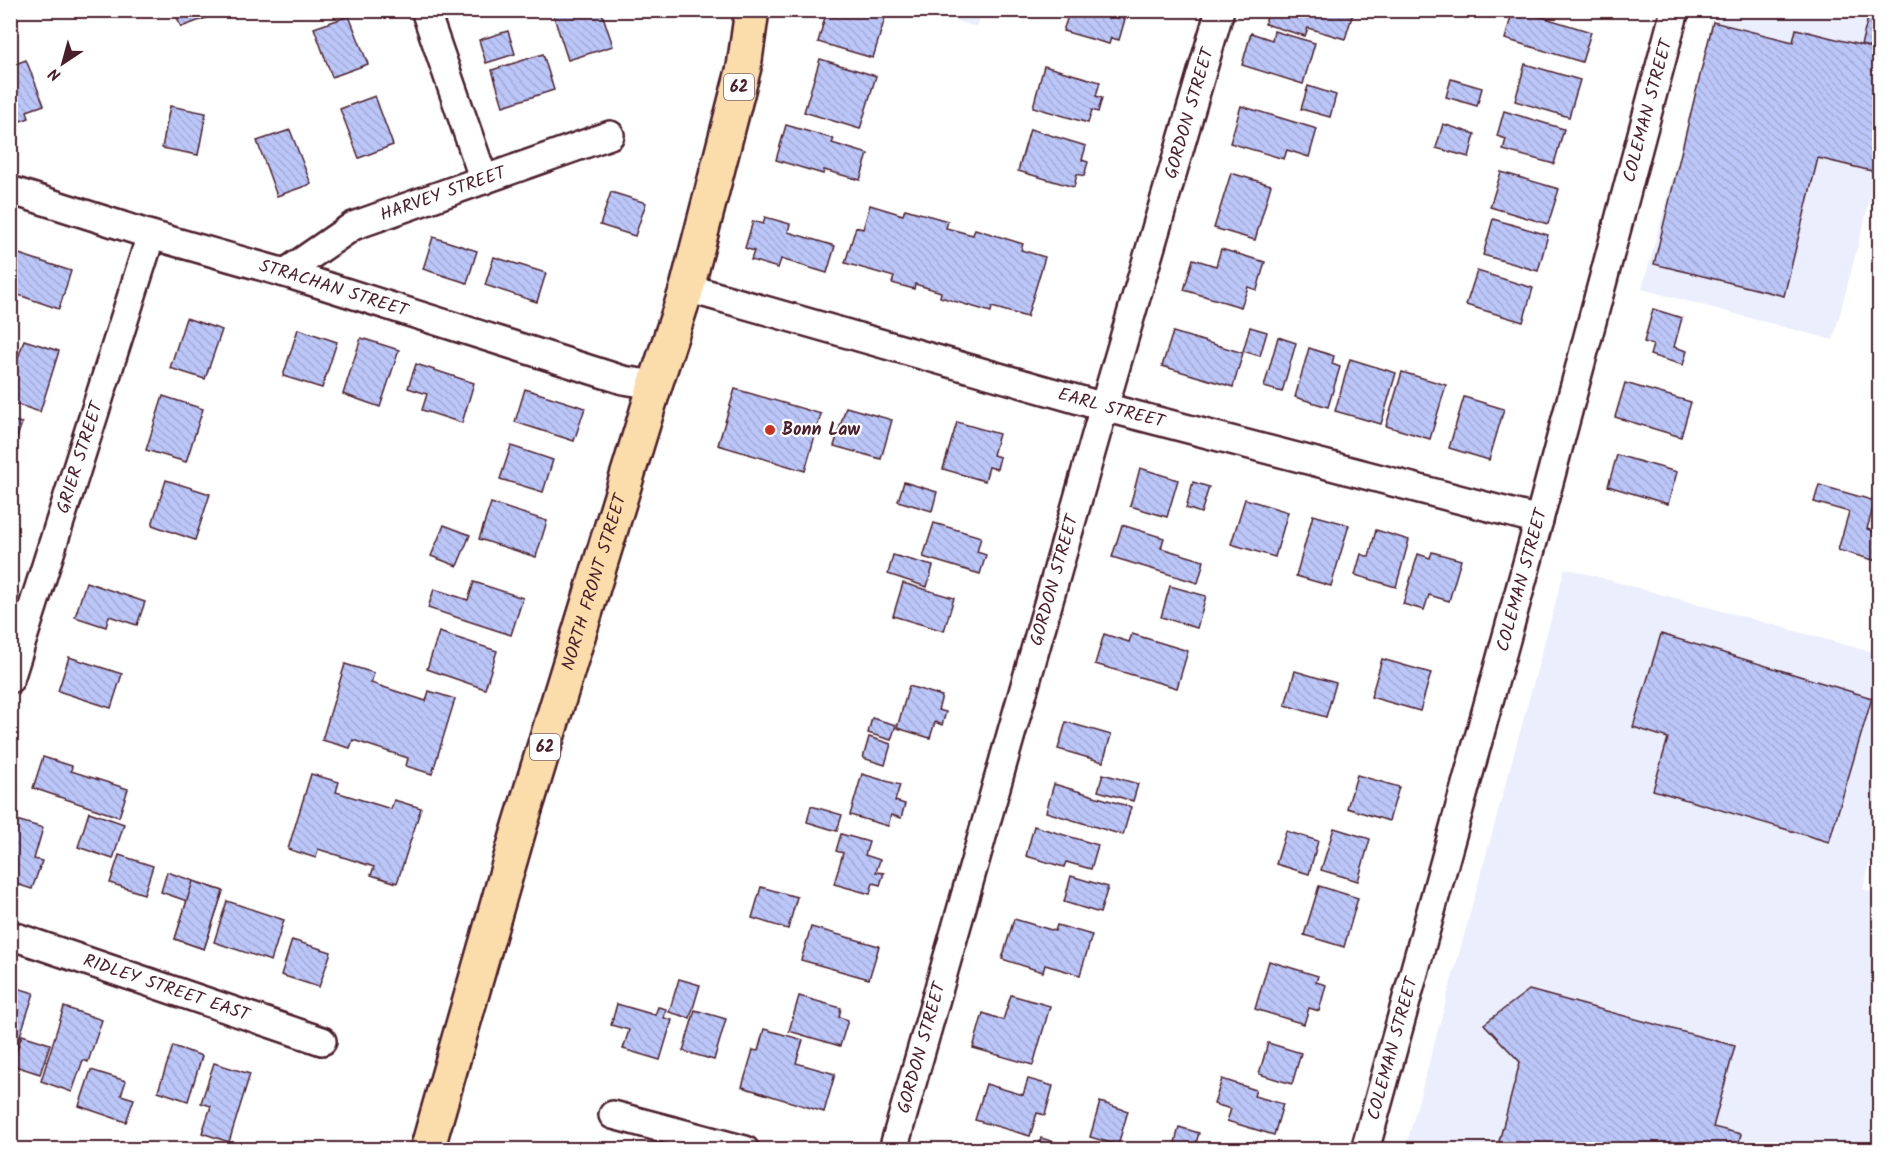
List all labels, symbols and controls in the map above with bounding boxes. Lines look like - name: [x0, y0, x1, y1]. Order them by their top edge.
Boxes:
- north arrow: [33, 33, 93, 93]
- street label: COLEMAN STREET: [1615, 35, 1681, 186]
- street label: GORDON STREET: [1157, 43, 1223, 183]
- text: N: [44, 61, 67, 87]
- road number: 62: [724, 74, 754, 100]
- street label: HARVEY STREET: [376, 158, 511, 230]
- street label: STRACHAN STREET: [256, 252, 413, 326]
- street label: EARL STREET: [1054, 380, 1169, 437]
- street label: GRIER STREET: [49, 397, 112, 517]
- place label: Bonn Law: [782, 416, 860, 445]
- marker: Bonn Law: [763, 423, 777, 437]
- street label: NORTH FRONT STREET: [554, 489, 636, 674]
- street label: COLEMAN STREET: [1489, 504, 1556, 655]
- street label: GORDON STREET: [1022, 510, 1087, 649]
- road number: 62: [530, 734, 560, 760]
- street label: RIDLEY STREET EAST: [79, 946, 255, 1030]
- street label: COLEMAN STREET: [1359, 973, 1427, 1124]
- street label: GORDON STREET: [890, 978, 955, 1117]

